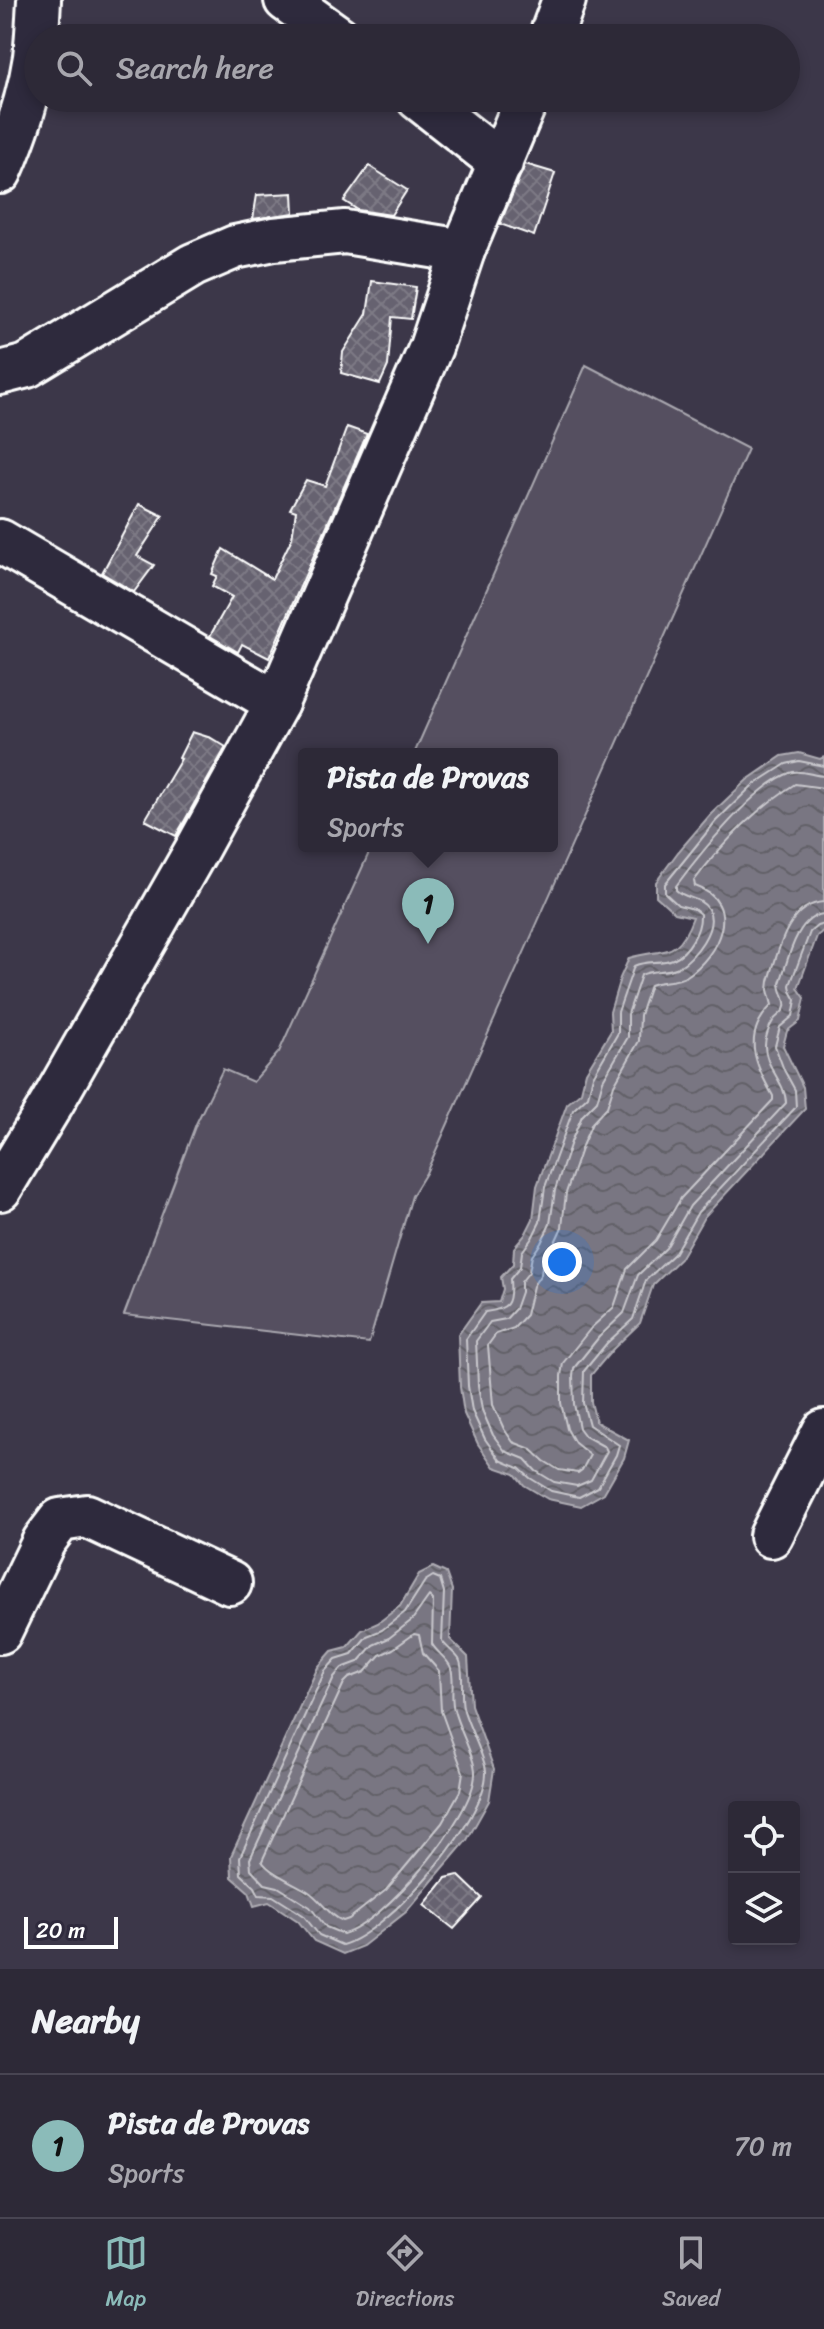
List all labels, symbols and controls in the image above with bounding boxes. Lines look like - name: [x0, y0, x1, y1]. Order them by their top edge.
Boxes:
- search box: [24, 24, 800, 112]
- text: Search here: [116, 41, 274, 95]
- icon: search: [52, 46, 96, 90]
- popup: [298, 748, 558, 852]
- text: Pista de Provas: [327, 750, 529, 804]
- text: Sports: [327, 804, 404, 850]
- pin: 1: [402, 878, 454, 944]
- your location: [542, 1242, 582, 1282]
- map controls: [728, 1801, 800, 1945]
- button: locate: [728, 1801, 800, 1873]
- button: layers: [728, 1873, 800, 1945]
- text: 20 m: [36, 1911, 85, 1950]
- scale bar: [24, 1913, 118, 1949]
- text: Nearby: [32, 1991, 140, 2051]
- text: Pista de Provas: [108, 2096, 309, 2150]
- text: 1: [52, 2123, 64, 2169]
- text: 70 m: [734, 2123, 792, 2169]
- text: Sports: [108, 2150, 184, 2196]
- tab: Map: [104, 2231, 148, 2318]
- tab: Directions: [356, 2231, 454, 2318]
- tab: Saved: [662, 2231, 720, 2318]

